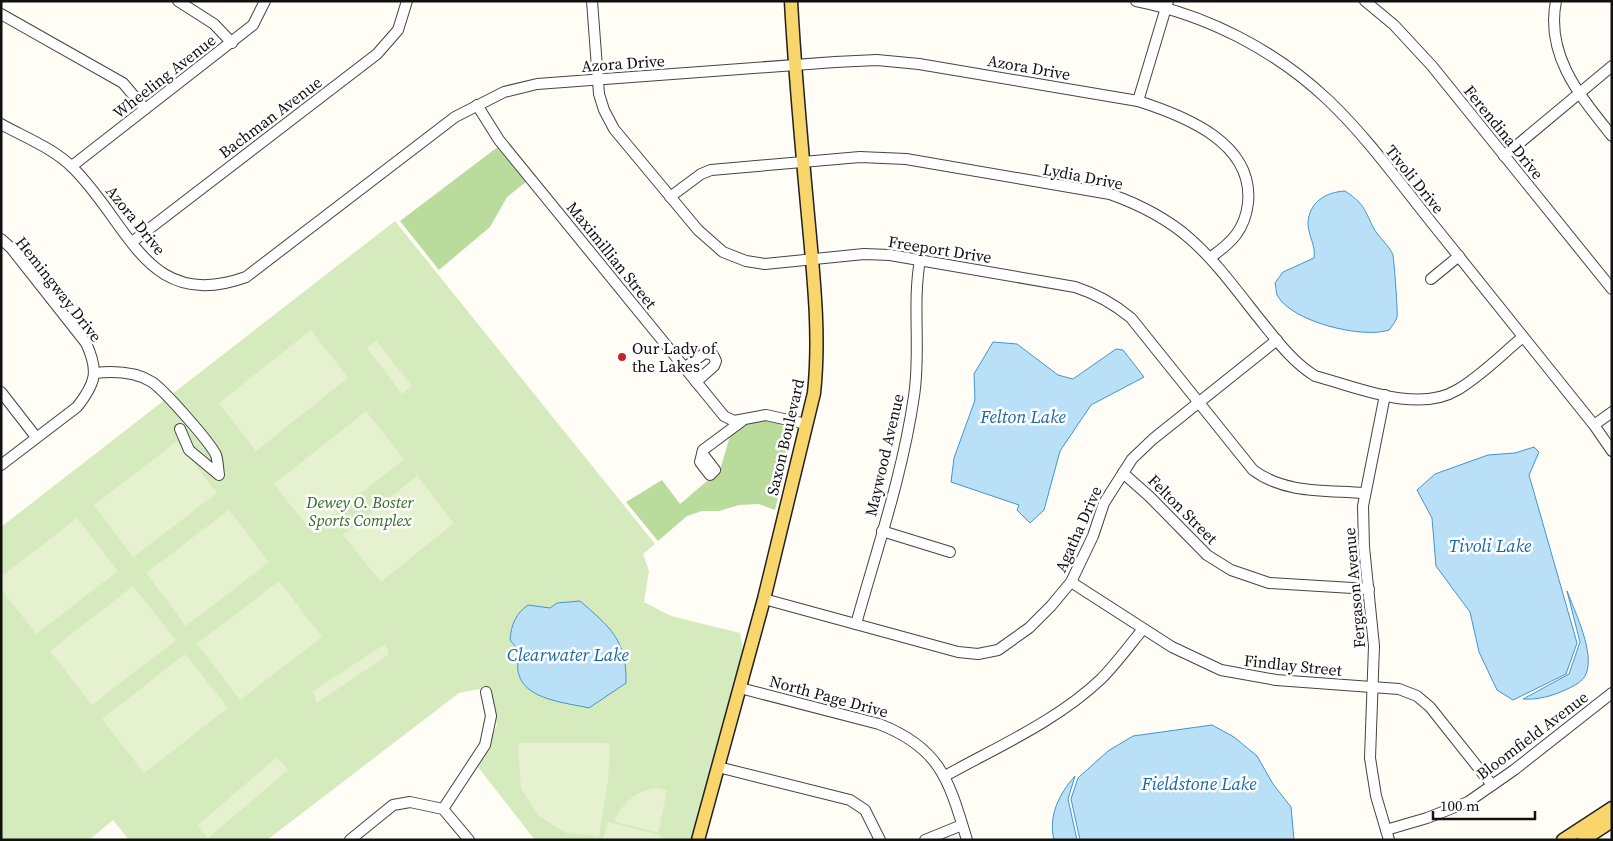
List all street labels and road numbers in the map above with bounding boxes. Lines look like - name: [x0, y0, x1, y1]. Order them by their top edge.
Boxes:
- street label: Wheeling Avenue: [108, 29, 220, 123]
- street label: Azora Drive: [580, 49, 666, 77]
- street label: Azora Drive: [986, 49, 1072, 85]
- street label: Bachman Avenue: [214, 71, 326, 163]
- street label: Ferendina Drive: [1459, 80, 1549, 184]
- street label: Tivoli Drive: [1381, 140, 1449, 218]
- street label: Lydia Drive: [1041, 157, 1125, 195]
- street label: Azora Drive: [101, 181, 171, 259]
- street label: Maximillian Street: [562, 197, 663, 314]
- street label: Freeport Drive: [887, 230, 993, 268]
- street label: Hemingway Drive: [11, 232, 107, 346]
- street label: Saxon Boulevard: [761, 377, 809, 497]
- street label: Maywood Avenue: [859, 392, 909, 518]
- street label: Felton Street: [1143, 469, 1223, 549]
- street label: Agatha Drive: [1049, 482, 1107, 576]
- street label: Fergason Avenue: [1338, 527, 1370, 649]
- street label: Findlay Street: [1243, 649, 1344, 681]
- street label: North Page Drive: [767, 670, 891, 722]
- street label: Bloomfield Avenue: [1472, 686, 1592, 784]

